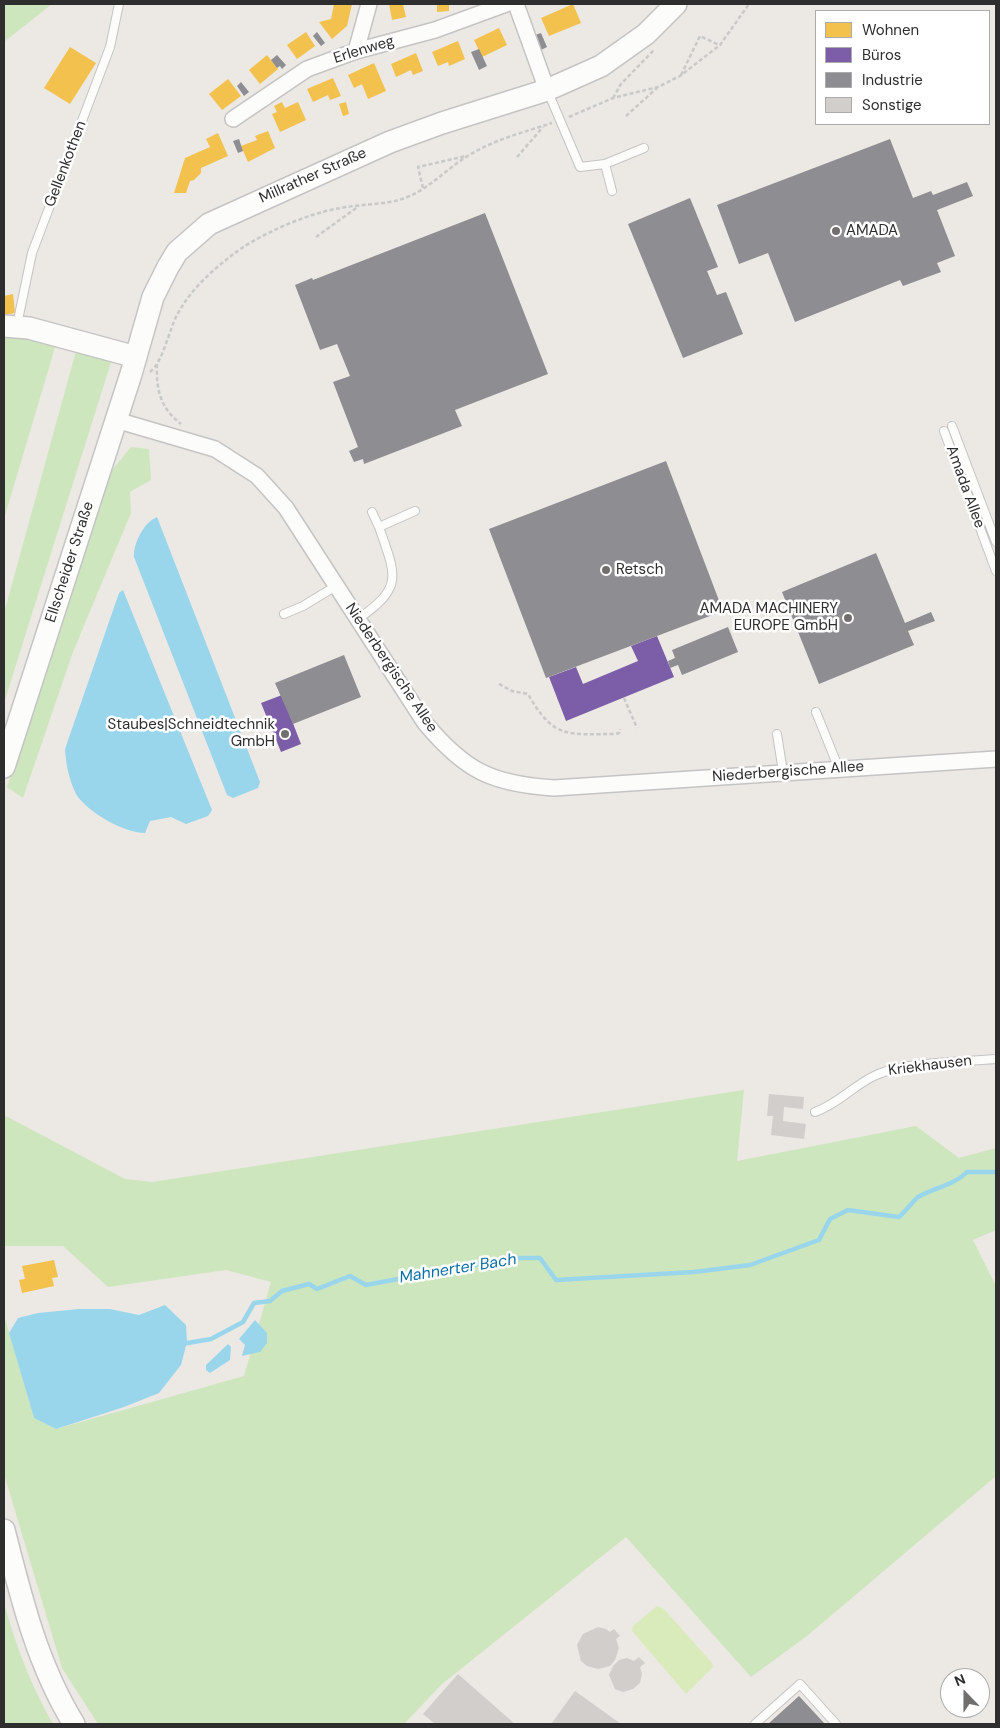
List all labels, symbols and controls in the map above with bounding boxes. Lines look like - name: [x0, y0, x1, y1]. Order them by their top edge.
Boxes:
- legend: [815, 10, 990, 125]
- text: Wohnen: [862, 20, 919, 40]
- street label: Erlenweg: [331, 32, 397, 68]
- text: Büros: [862, 45, 901, 65]
- text: Industrie: [862, 70, 923, 90]
- text: Sonstige: [862, 95, 921, 115]
- street label: Gellenkothen: [41, 118, 91, 210]
- street label: Millrather Straße: [257, 144, 369, 208]
- place label: AMADA: [846, 222, 898, 240]
- marker: AMADA: [830, 225, 842, 237]
- street label: Amada Allee: [942, 443, 988, 531]
- street label: Ellscheider Straße: [42, 499, 98, 625]
- place label: Retsch: [616, 561, 663, 579]
- marker: Retsch: [600, 564, 612, 576]
- street label: Niederbergische Allee: [341, 600, 441, 736]
- place label: AMADA MACHINERY EUROPE GmbH: [699, 600, 838, 635]
- marker: AMADA MACHINERY EUROPE GmbH: [842, 612, 854, 624]
- place label: Staubes|Schneidtechnik GmbH: [108, 716, 275, 751]
- marker: Staubes|Schneidtechnik GmbH: [279, 728, 291, 740]
- street label: Niederbergische Allee: [711, 758, 865, 786]
- street label: Kriekhausen: [887, 1052, 973, 1080]
- water label: Mahnerter Bach: [398, 1250, 518, 1288]
- north arrow: [940, 1668, 990, 1718]
- text: N: [952, 1670, 968, 1690]

